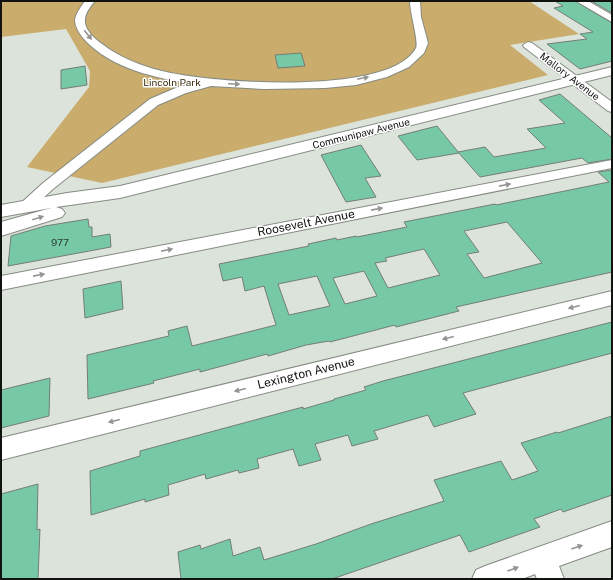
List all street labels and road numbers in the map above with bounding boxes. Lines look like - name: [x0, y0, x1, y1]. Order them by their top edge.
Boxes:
- street label: Mallory Avenue: [538, 50, 603, 103]
- street label: Communipaw Avenue: [311, 115, 411, 151]
- street label: Roosevelt Avenue: [256, 207, 356, 239]
- street label: Lexington Avenue: [256, 354, 356, 392]

